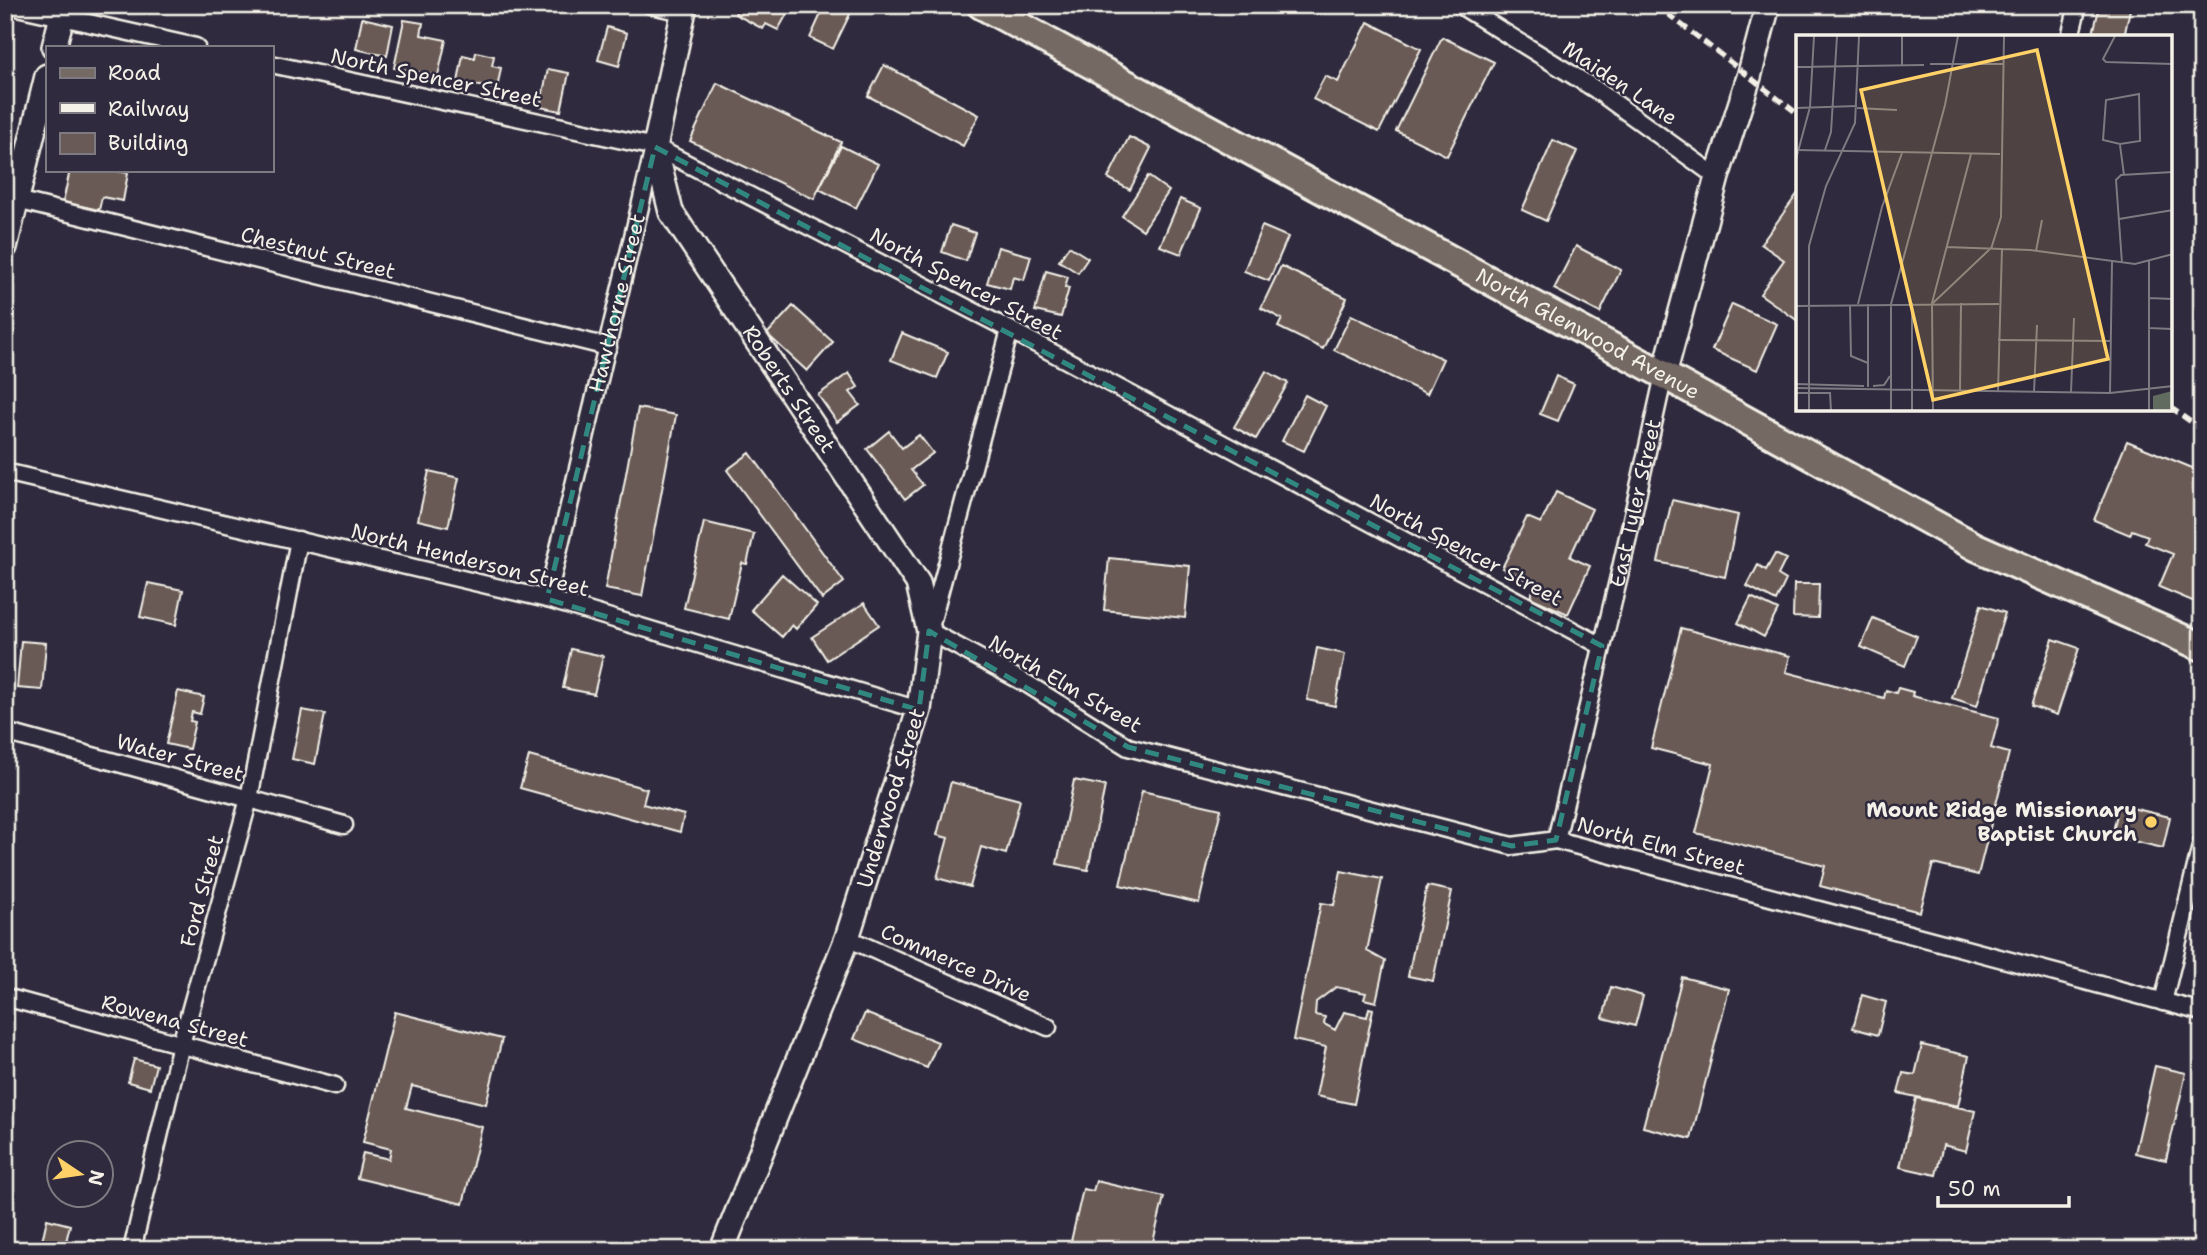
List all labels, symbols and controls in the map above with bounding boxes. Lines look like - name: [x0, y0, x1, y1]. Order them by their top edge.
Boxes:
- street label: Maiden Lane: [1557, 34, 1683, 132]
- inset map: [1796, 35, 2172, 411]
- street label: North Spencer Street: [328, 42, 544, 114]
- legend: [46, 46, 273, 172]
- text: Road: [108, 59, 161, 87]
- text: Railway: [108, 95, 190, 123]
- text: Building: [108, 129, 188, 157]
- street label: Hawthorne Street: [582, 211, 652, 395]
- street label: Chestnut Street: [238, 220, 398, 286]
- street label: North Spencer Street: [865, 221, 1067, 347]
- street label: North Glenwood Avenue: [1471, 262, 1705, 406]
- street label: Roberts Street: [736, 320, 842, 459]
- street label: East Tyler Street: [1603, 416, 1668, 590]
- street label: North Spencer Street: [1365, 487, 1567, 613]
- street label: North Henderson Street: [348, 517, 592, 603]
- street label: North Elm Street: [983, 629, 1147, 739]
- street label: Underwood Street: [850, 705, 932, 891]
- street label: Water Street: [113, 728, 247, 788]
- place label: Mount Ridge Missionary Baptist Church: [1866, 796, 2137, 848]
- street label: North Elm Street: [1574, 810, 1748, 882]
- marker: Mount Ridge Missionary Baptist Church: [2143, 814, 2159, 830]
- street label: Ford Street: [174, 832, 230, 950]
- street label: Commerce Drive: [876, 917, 1036, 1009]
- street label: Rowena Street: [99, 988, 251, 1054]
- north arrow: [46, 1140, 116, 1210]
- scale bar: [1938, 1164, 2069, 1208]
- text: N: [82, 1168, 110, 1188]
- text: 50 m: [1948, 1175, 2001, 1203]

